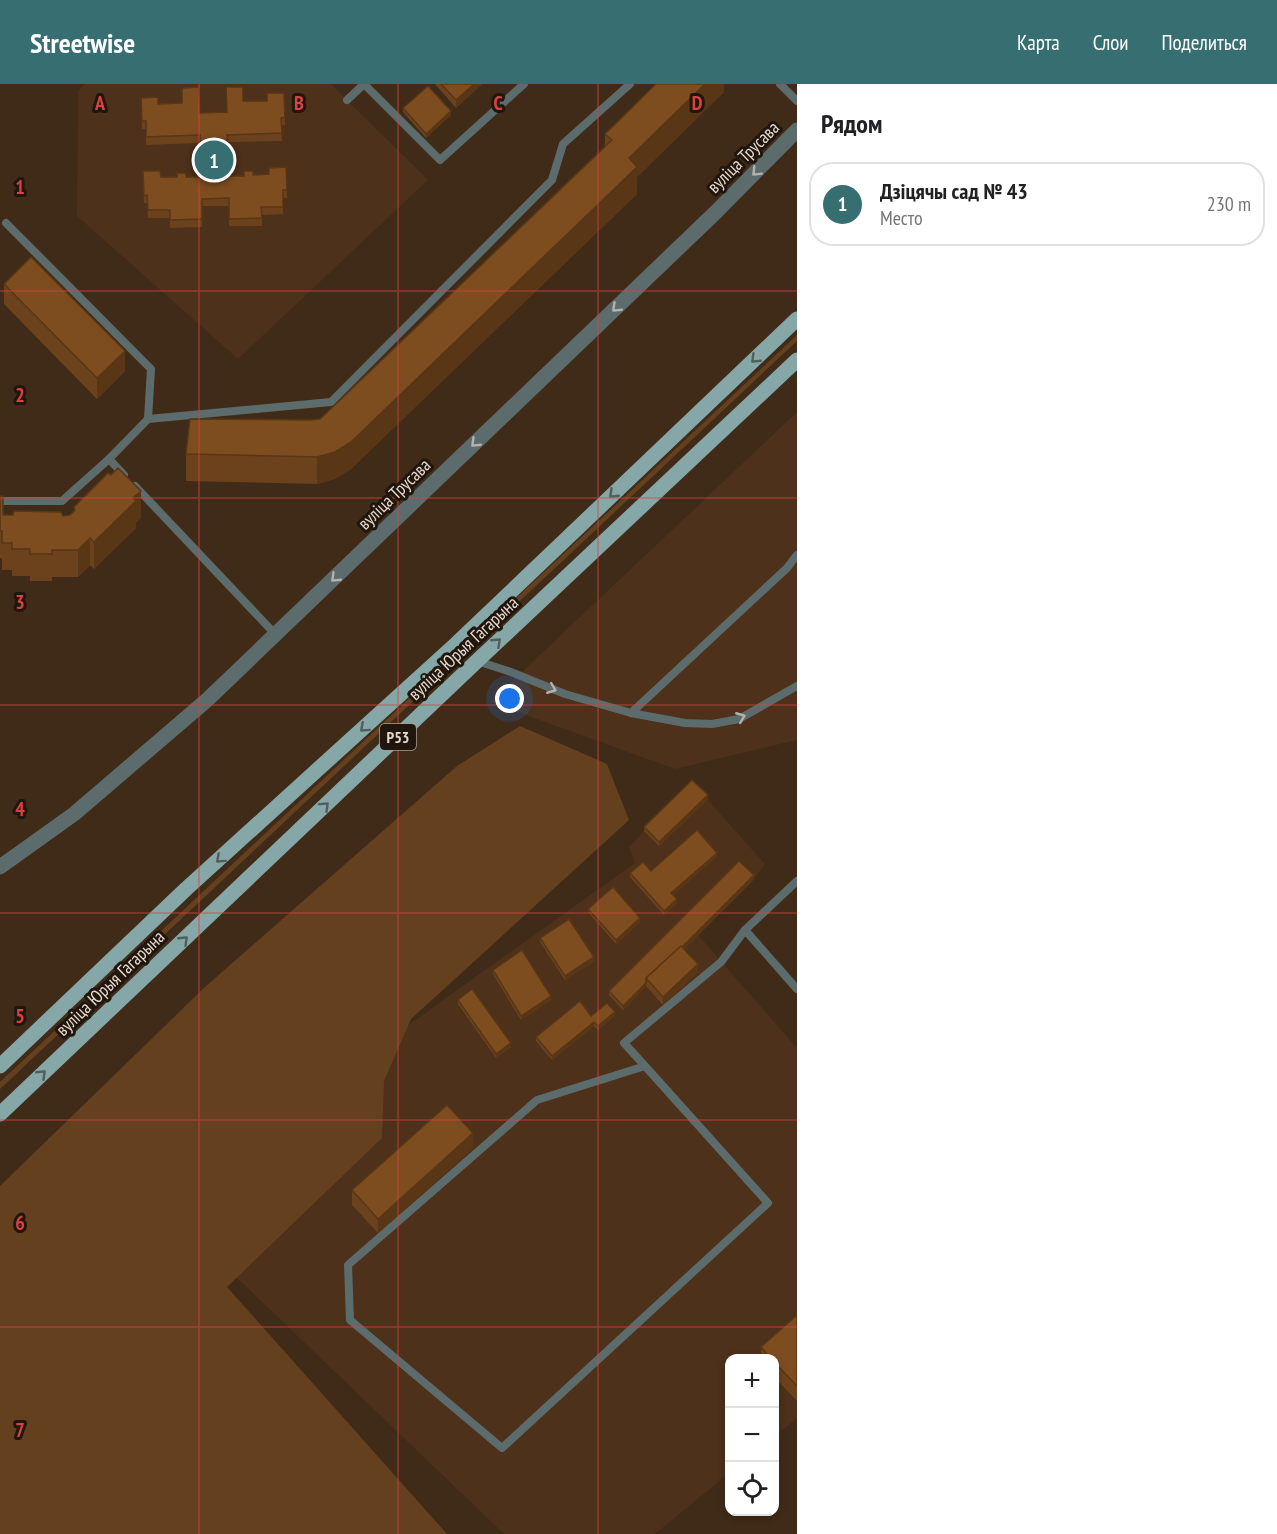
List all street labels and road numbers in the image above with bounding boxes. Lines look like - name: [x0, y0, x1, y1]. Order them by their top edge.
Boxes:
- street label: вуліца Трусава: [702, 116, 784, 198]
- street label: вуліца Трусава: [353, 454, 435, 534]
- street label: вуліца Юрыя Гагарына: [403, 591, 523, 705]
- road number: Р53: [380, 724, 416, 750]
- street label: вуліца Юрыя Гагарына: [51, 925, 169, 1041]

